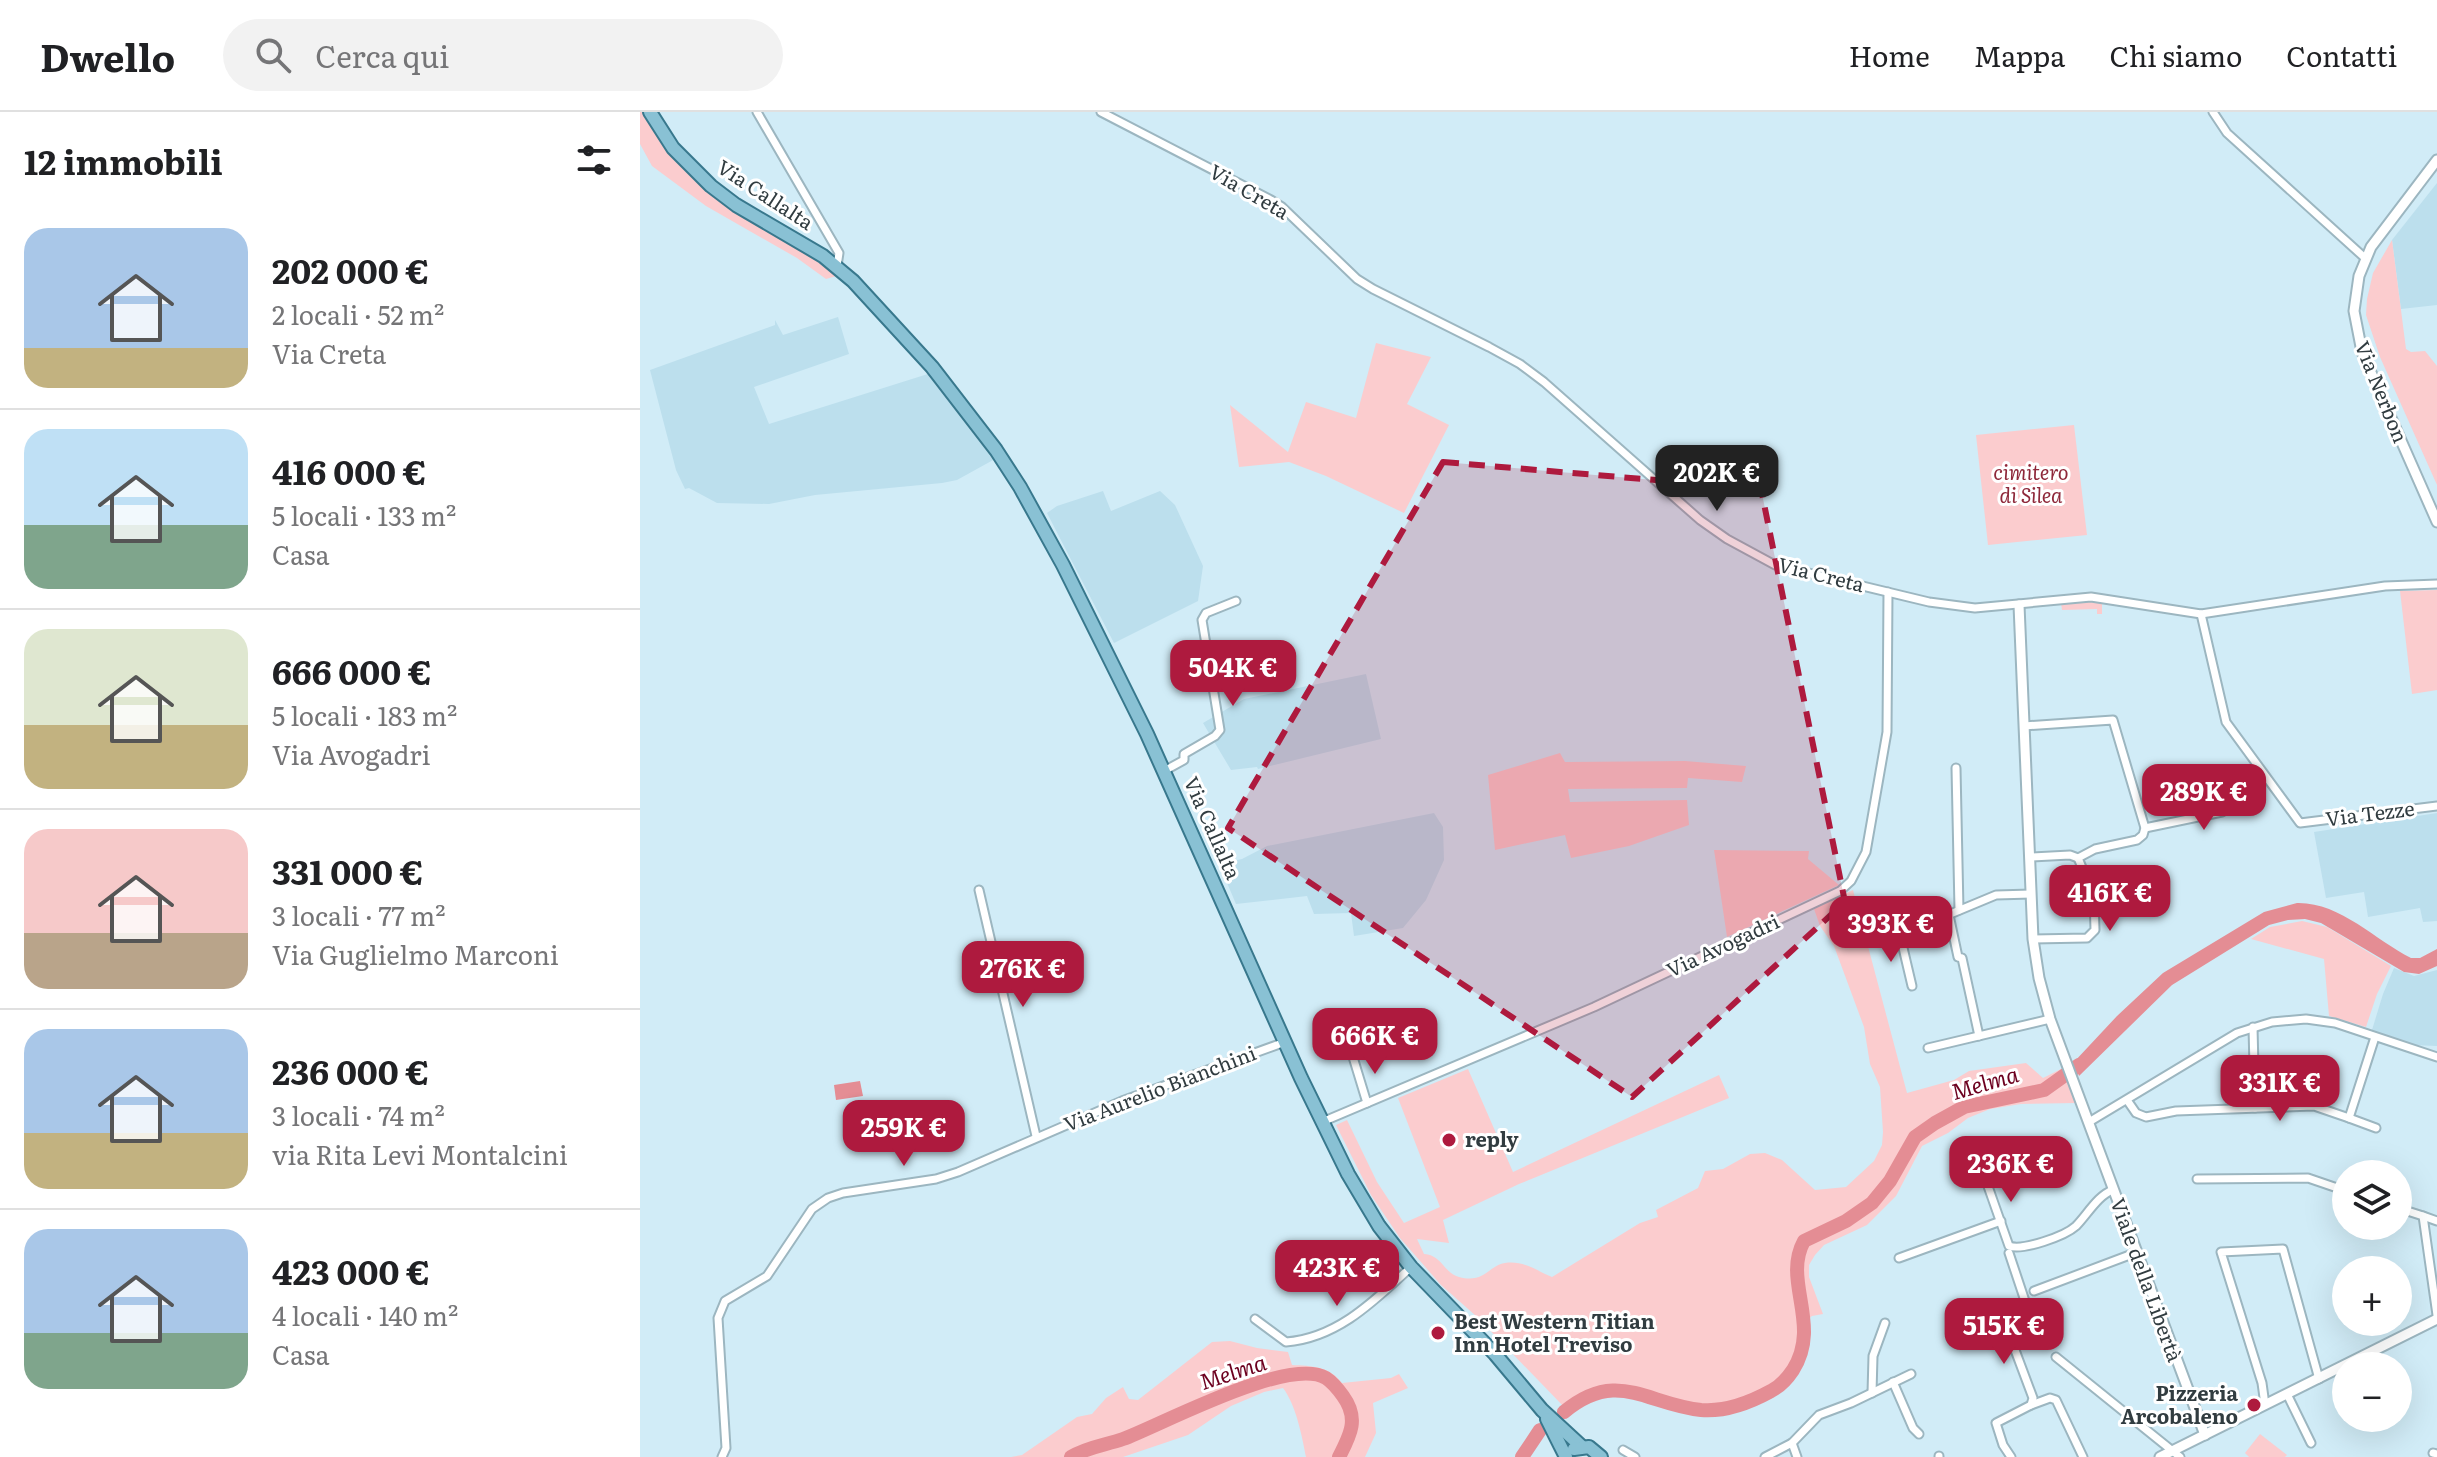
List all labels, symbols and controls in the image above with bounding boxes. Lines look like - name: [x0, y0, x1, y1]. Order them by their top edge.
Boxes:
- search box: [223, 19, 783, 91]
- text: Dwello: [40, 27, 175, 84]
- icon: search: [251, 33, 295, 77]
- text: Cerca qui: [315, 33, 449, 77]
- text: Home: [1849, 34, 1930, 76]
- text: Mappa: [1974, 34, 2065, 76]
- text: Chi siamo: [2109, 34, 2242, 76]
- text: Contatti: [2286, 34, 2397, 76]
- text: 12 immobili: [24, 135, 223, 185]
- icon: filters: [572, 138, 616, 182]
- street label: Via Callalta: [712, 151, 820, 236]
- street label: Via Creta: [1204, 155, 1296, 225]
- text: 202 000 €: [272, 244, 429, 294]
- icon: home: [88, 260, 184, 356]
- text: 2 locali · 52 m²: [272, 294, 444, 333]
- text: Via Creta: [272, 333, 386, 372]
- street label: Via Nerbon: [2349, 336, 2417, 447]
- text: 416 000 €: [272, 445, 427, 495]
- pin: 202K €: [1652, 445, 1782, 513]
- text: 202K €: [1673, 451, 1761, 490]
- park label: cimitero di Silea: [1993, 456, 2069, 509]
- icon: home: [88, 461, 184, 557]
- text: 5 locali · 133 m²: [272, 495, 456, 534]
- text: Casa: [272, 534, 329, 573]
- street label: Via Creta: [1775, 548, 1868, 598]
- pin: 504K €: [1168, 640, 1298, 708]
- text: 666 000 €: [272, 645, 432, 695]
- text: 504K €: [1188, 646, 1278, 685]
- icon: home: [88, 661, 184, 757]
- text: 5 locali · 183 m²: [272, 695, 457, 734]
- text: Via Avogadri: [272, 734, 430, 773]
- pin: 289K €: [2139, 764, 2269, 832]
- text: 289K €: [2160, 770, 2248, 809]
- street label: Via Callalta: [1178, 771, 1250, 884]
- street label: Via Tezze: [2324, 792, 2416, 832]
- text: 331 000 €: [272, 845, 423, 895]
- icon: home: [88, 861, 184, 957]
- pin: 416K €: [2045, 865, 2175, 933]
- text: 416K €: [2067, 871, 2153, 910]
- text: 3 locali · 77 m²: [272, 895, 446, 934]
- pin: 393K €: [1826, 896, 1956, 964]
- text: 393K €: [1847, 902, 1935, 941]
- street label: Via Avogadri: [1661, 905, 1784, 984]
- text: Via Guglielmo Marconi: [272, 934, 559, 973]
- pin: 276K €: [958, 941, 1088, 1009]
- text: 276K €: [980, 947, 1066, 986]
- pin: 666K €: [1310, 1008, 1440, 1076]
- text: 666K €: [1330, 1014, 1420, 1053]
- street label: Via Aurelio Bianchini: [1059, 1036, 1260, 1138]
- text: 236 000 €: [272, 1045, 429, 1095]
- pin: 331K €: [2215, 1055, 2345, 1123]
- water label: Melma: [1947, 1056, 2022, 1107]
- icon: home: [88, 1061, 184, 1157]
- text: 331K €: [2239, 1061, 2321, 1100]
- text: 3 locali · 74 m²: [272, 1095, 445, 1134]
- pin: 259K €: [839, 1100, 969, 1168]
- text: 259K €: [861, 1106, 947, 1145]
- place label: reply: [1465, 1123, 1519, 1153]
- marker: reply: [1440, 1131, 1458, 1149]
- text: via Rita Levi Montalcini: [272, 1134, 568, 1173]
- pin: 236K €: [1946, 1136, 2076, 1204]
- text: 236K €: [1967, 1142, 2055, 1181]
- map controls: [2332, 1160, 2412, 1432]
- button: layers: [2332, 1160, 2412, 1240]
- street label: Viale della Libertà: [2104, 1193, 2192, 1366]
- pin: 423K €: [1272, 1240, 1402, 1308]
- text: 423 000 €: [272, 1245, 430, 1295]
- text: 423K €: [1293, 1246, 1381, 1285]
- button: +: [2332, 1256, 2412, 1336]
- icon: home: [88, 1261, 184, 1357]
- text: 4 locali · 140 m²: [272, 1295, 458, 1334]
- pin: 515K €: [1939, 1298, 2069, 1366]
- text: 515K €: [1963, 1304, 2045, 1343]
- place label: Best Western Titian Inn Hotel Treviso: [1454, 1305, 1655, 1358]
- marker: Best Western Titian Inn Hotel Treviso: [1429, 1324, 1447, 1342]
- text: Casa: [272, 1334, 329, 1373]
- water label: Melma: [1195, 1344, 1271, 1397]
- button: −: [2332, 1352, 2412, 1432]
- place label: Pizzeria Arcobaleno: [2121, 1377, 2238, 1430]
- marker: Pizzeria Arcobaleno: [2245, 1396, 2263, 1414]

